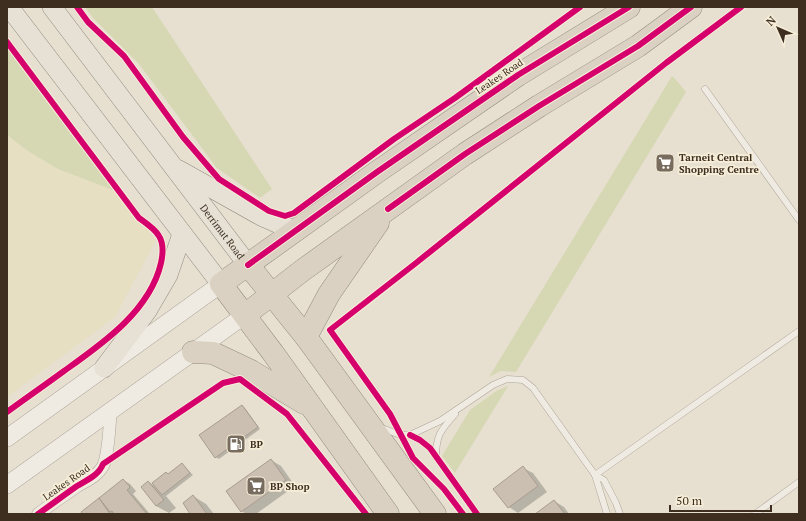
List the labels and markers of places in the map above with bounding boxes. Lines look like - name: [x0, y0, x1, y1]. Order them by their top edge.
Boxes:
- place label: Tarneit Central Shopping Centre: [679, 151, 760, 176]
- supermarket icon: Tarneit Central Shopping Centre: [654, 152, 676, 174]
- fuel station icon: BP: [225, 433, 247, 455]
- place label: BP: [250, 438, 263, 451]
- supermarket icon: BP Shop: [245, 475, 267, 497]
- place label: BP Shop: [270, 480, 310, 493]

